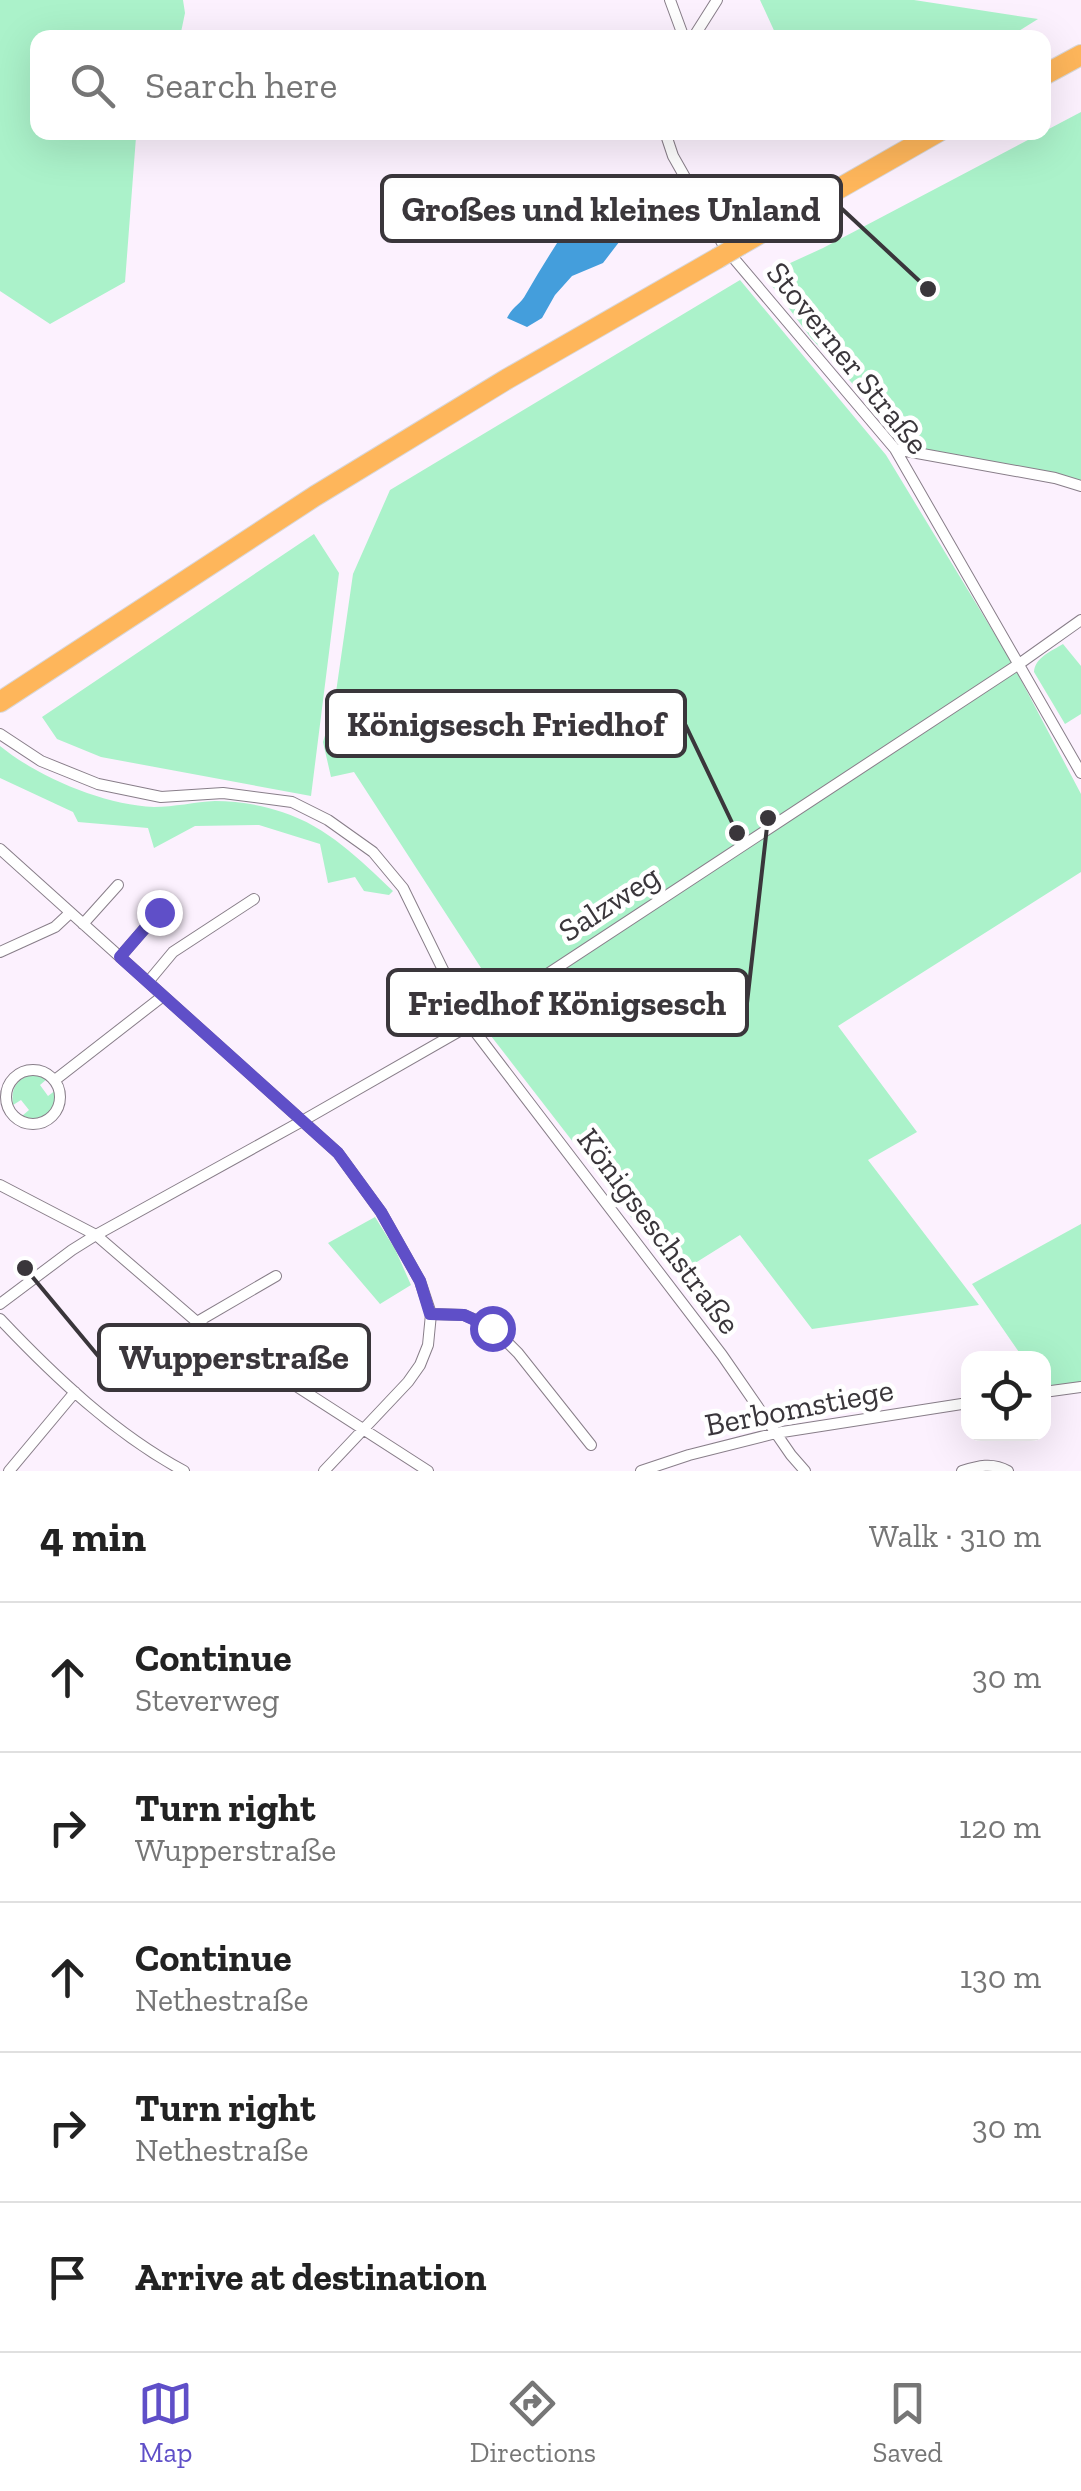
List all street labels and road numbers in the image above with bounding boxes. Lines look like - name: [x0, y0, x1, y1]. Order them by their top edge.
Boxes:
- street label: Stoverner Straße: [759, 254, 937, 462]
- street label: Salzweg: [551, 856, 667, 950]
- street label: Königseschstraße: [569, 1121, 749, 1341]
- street label: Berbomstiege: [701, 1370, 897, 1444]

